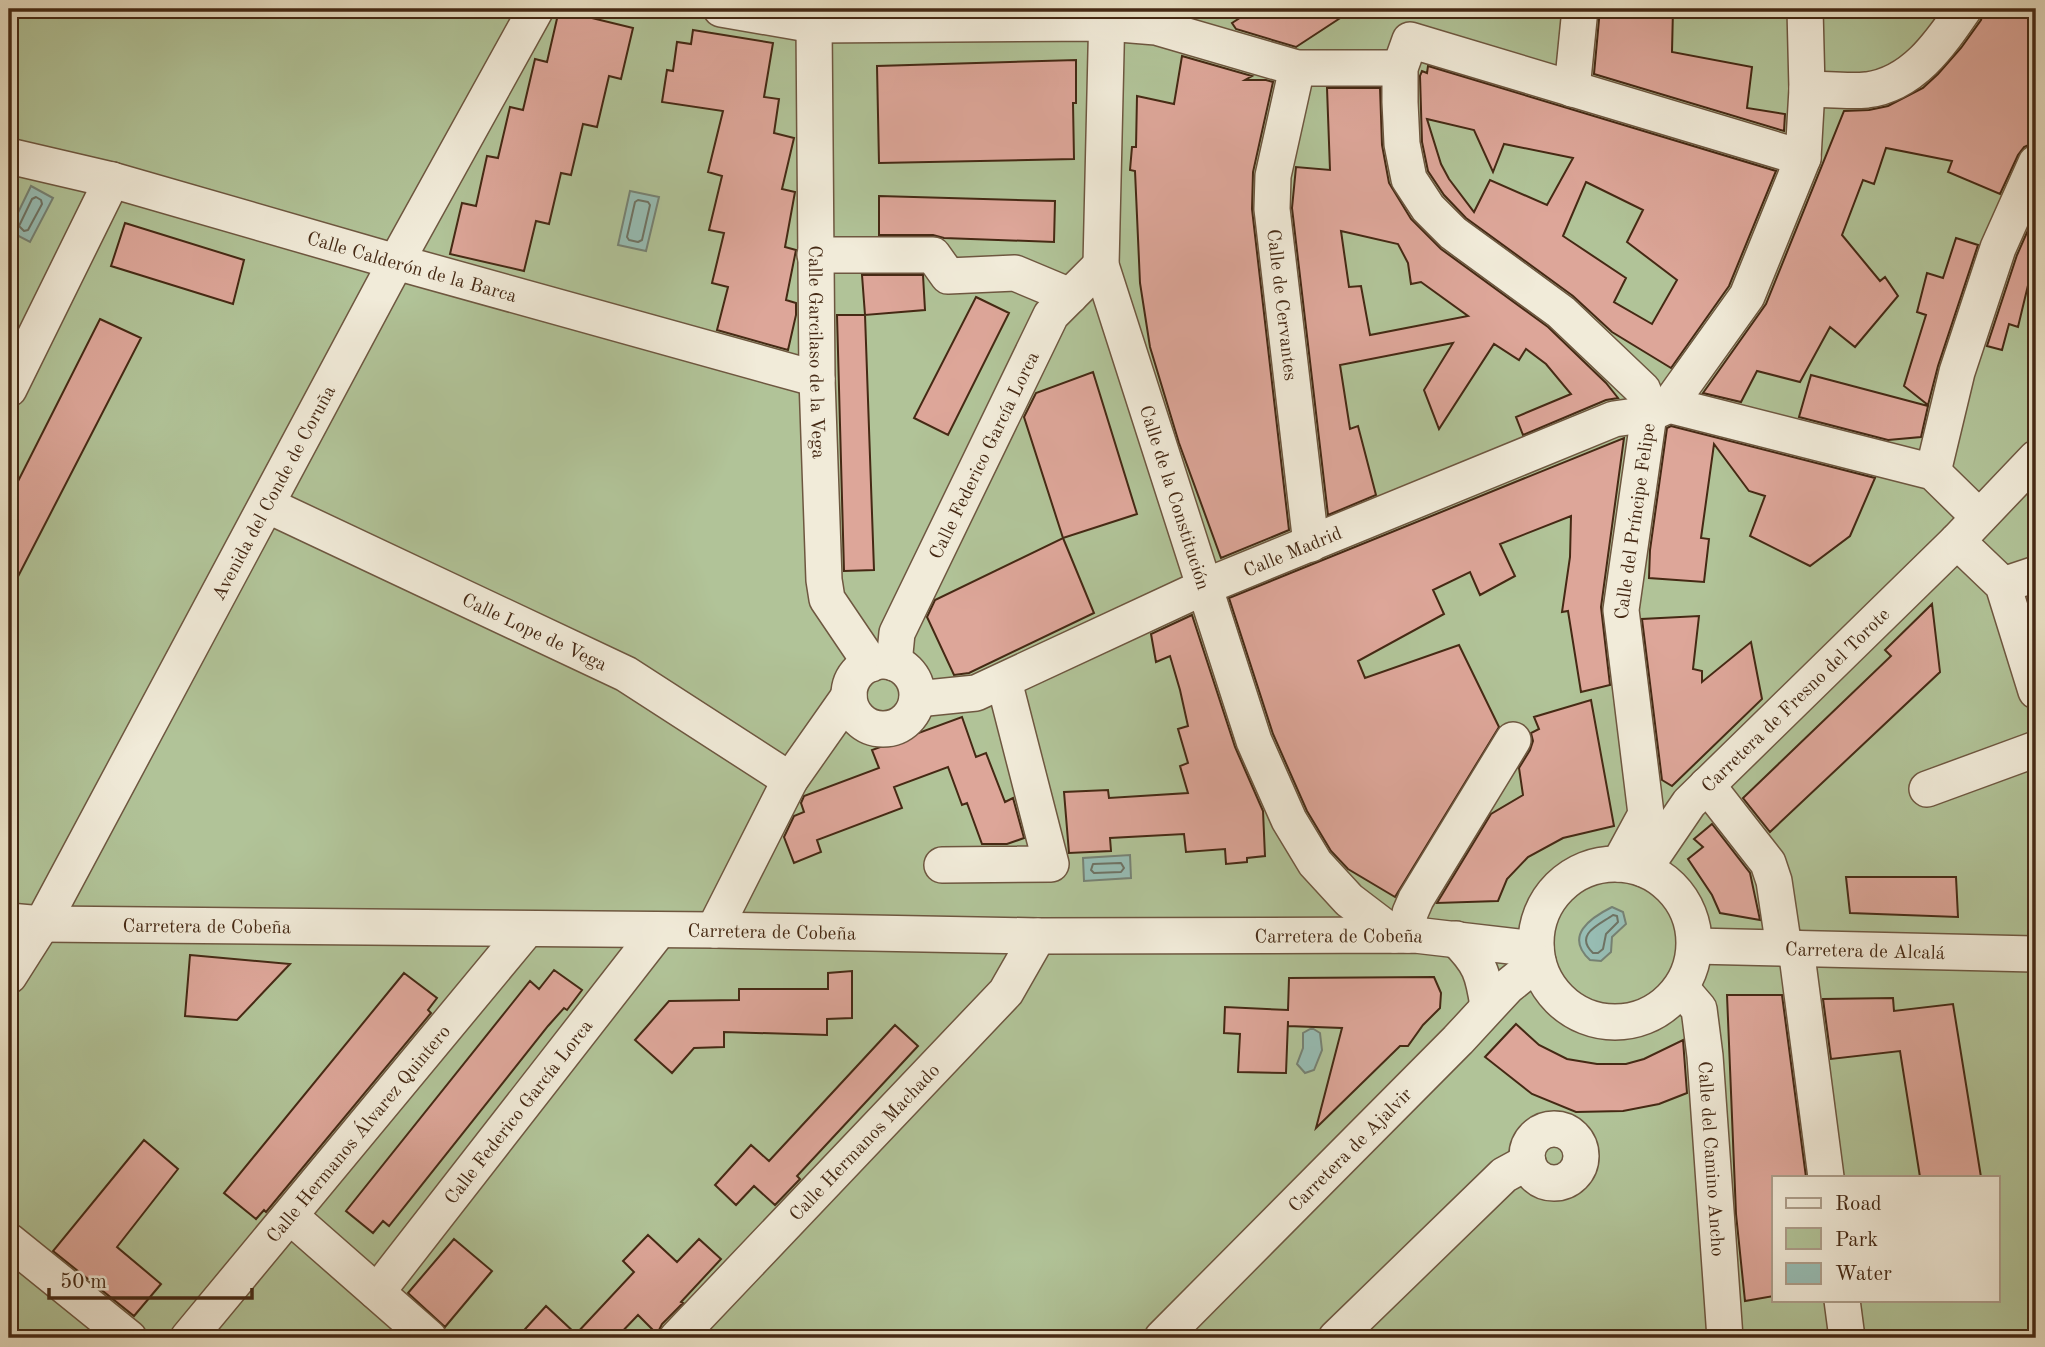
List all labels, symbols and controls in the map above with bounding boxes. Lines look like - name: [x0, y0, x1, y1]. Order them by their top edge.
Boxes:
- street label: Calle de Cervantes: [1262, 228, 1299, 382]
- street label: Calle Calderón de la Barca: [304, 230, 519, 307]
- street label: Calle Garcilaso de la Vega: [804, 245, 827, 460]
- street label: Calle Federico García Lorca: [927, 349, 1044, 563]
- street label: Avenida del Conde de Coruña: [210, 382, 340, 604]
- street label: Calle de la Constitución: [1135, 403, 1212, 593]
- street label: Calle del Príncipe Felipe: [1614, 422, 1660, 620]
- street label: Calle Madrid: [1241, 525, 1345, 582]
- street label: Calle Lope de Vega: [458, 591, 610, 676]
- street label: Carretera de Fresno del Torote: [1699, 605, 1894, 797]
- street label: Carretera de Cobeña: [122, 918, 292, 938]
- street label: Carretera de Cobeña: [687, 923, 857, 945]
- street label: Carretera de Cobeña: [1254, 928, 1424, 948]
- street label: Carretera de Alcalá: [1785, 941, 1946, 964]
- street label: Calle Federico García Lorca: [442, 1017, 598, 1209]
- street label: Calle Hermanos Álvarez Quintero: [264, 1022, 455, 1247]
- street label: Calle Hermanos Machado: [787, 1061, 944, 1225]
- street label: Calle del Camino Ancho: [1693, 1061, 1726, 1257]
- street label: Carretera de Ajalvir: [1286, 1085, 1417, 1217]
- legend: [1772, 1176, 2000, 1302]
- text: Road: [1835, 1194, 1882, 1215]
- text: Park: [1835, 1230, 1878, 1251]
- scale bar: [49, 1256, 252, 1300]
- text: Water: [1835, 1264, 1892, 1285]
- text: 50 m: [60, 1272, 107, 1293]

